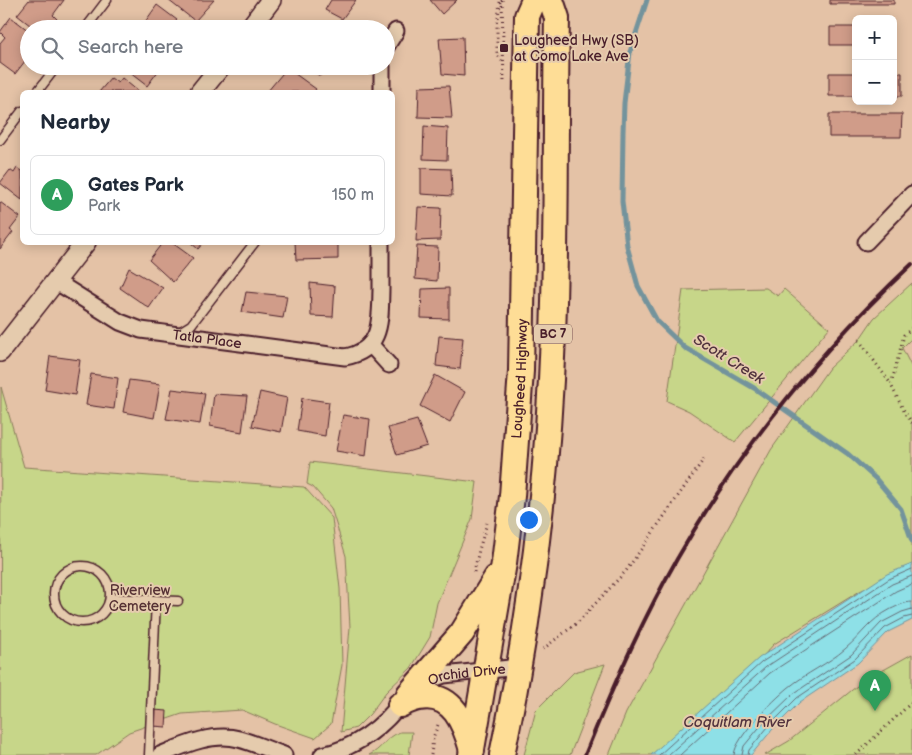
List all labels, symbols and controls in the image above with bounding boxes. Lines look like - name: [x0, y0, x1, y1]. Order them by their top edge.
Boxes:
- map controls: [852, 15, 897, 105]
- button: +: [852, 15, 897, 60]
- search box: [20, 20, 395, 75]
- place label: Lougheed Hwy (SB) at Como Lake Ave: [514, 32, 639, 65]
- icon: search: [38, 34, 66, 62]
- text: Search here: [78, 36, 183, 59]
- marker: Lougheed Hwy (SB) at Como Lake Ave: [498, 42, 510, 54]
- button: −: [852, 60, 897, 105]
- text: Nearby: [40, 110, 110, 135]
- text: Gates Park: [88, 174, 184, 197]
- text: A: [52, 186, 62, 205]
- text: 150 m: [332, 186, 374, 205]
- text: Park: [88, 197, 120, 216]
- street label: Lougheed Highway: [508, 318, 531, 439]
- road number: BC 7: [534, 324, 572, 344]
- street label: Tatla Place: [171, 326, 243, 352]
- water label: Scott Creek: [690, 330, 768, 389]
- your location: [516, 507, 542, 533]
- park label: Riverview Cemetery: [109, 582, 172, 615]
- street label: Orchid Drive: [426, 660, 507, 689]
- pin: A: [859, 670, 891, 711]
- water label: Coquitlam River: [683, 713, 792, 732]

